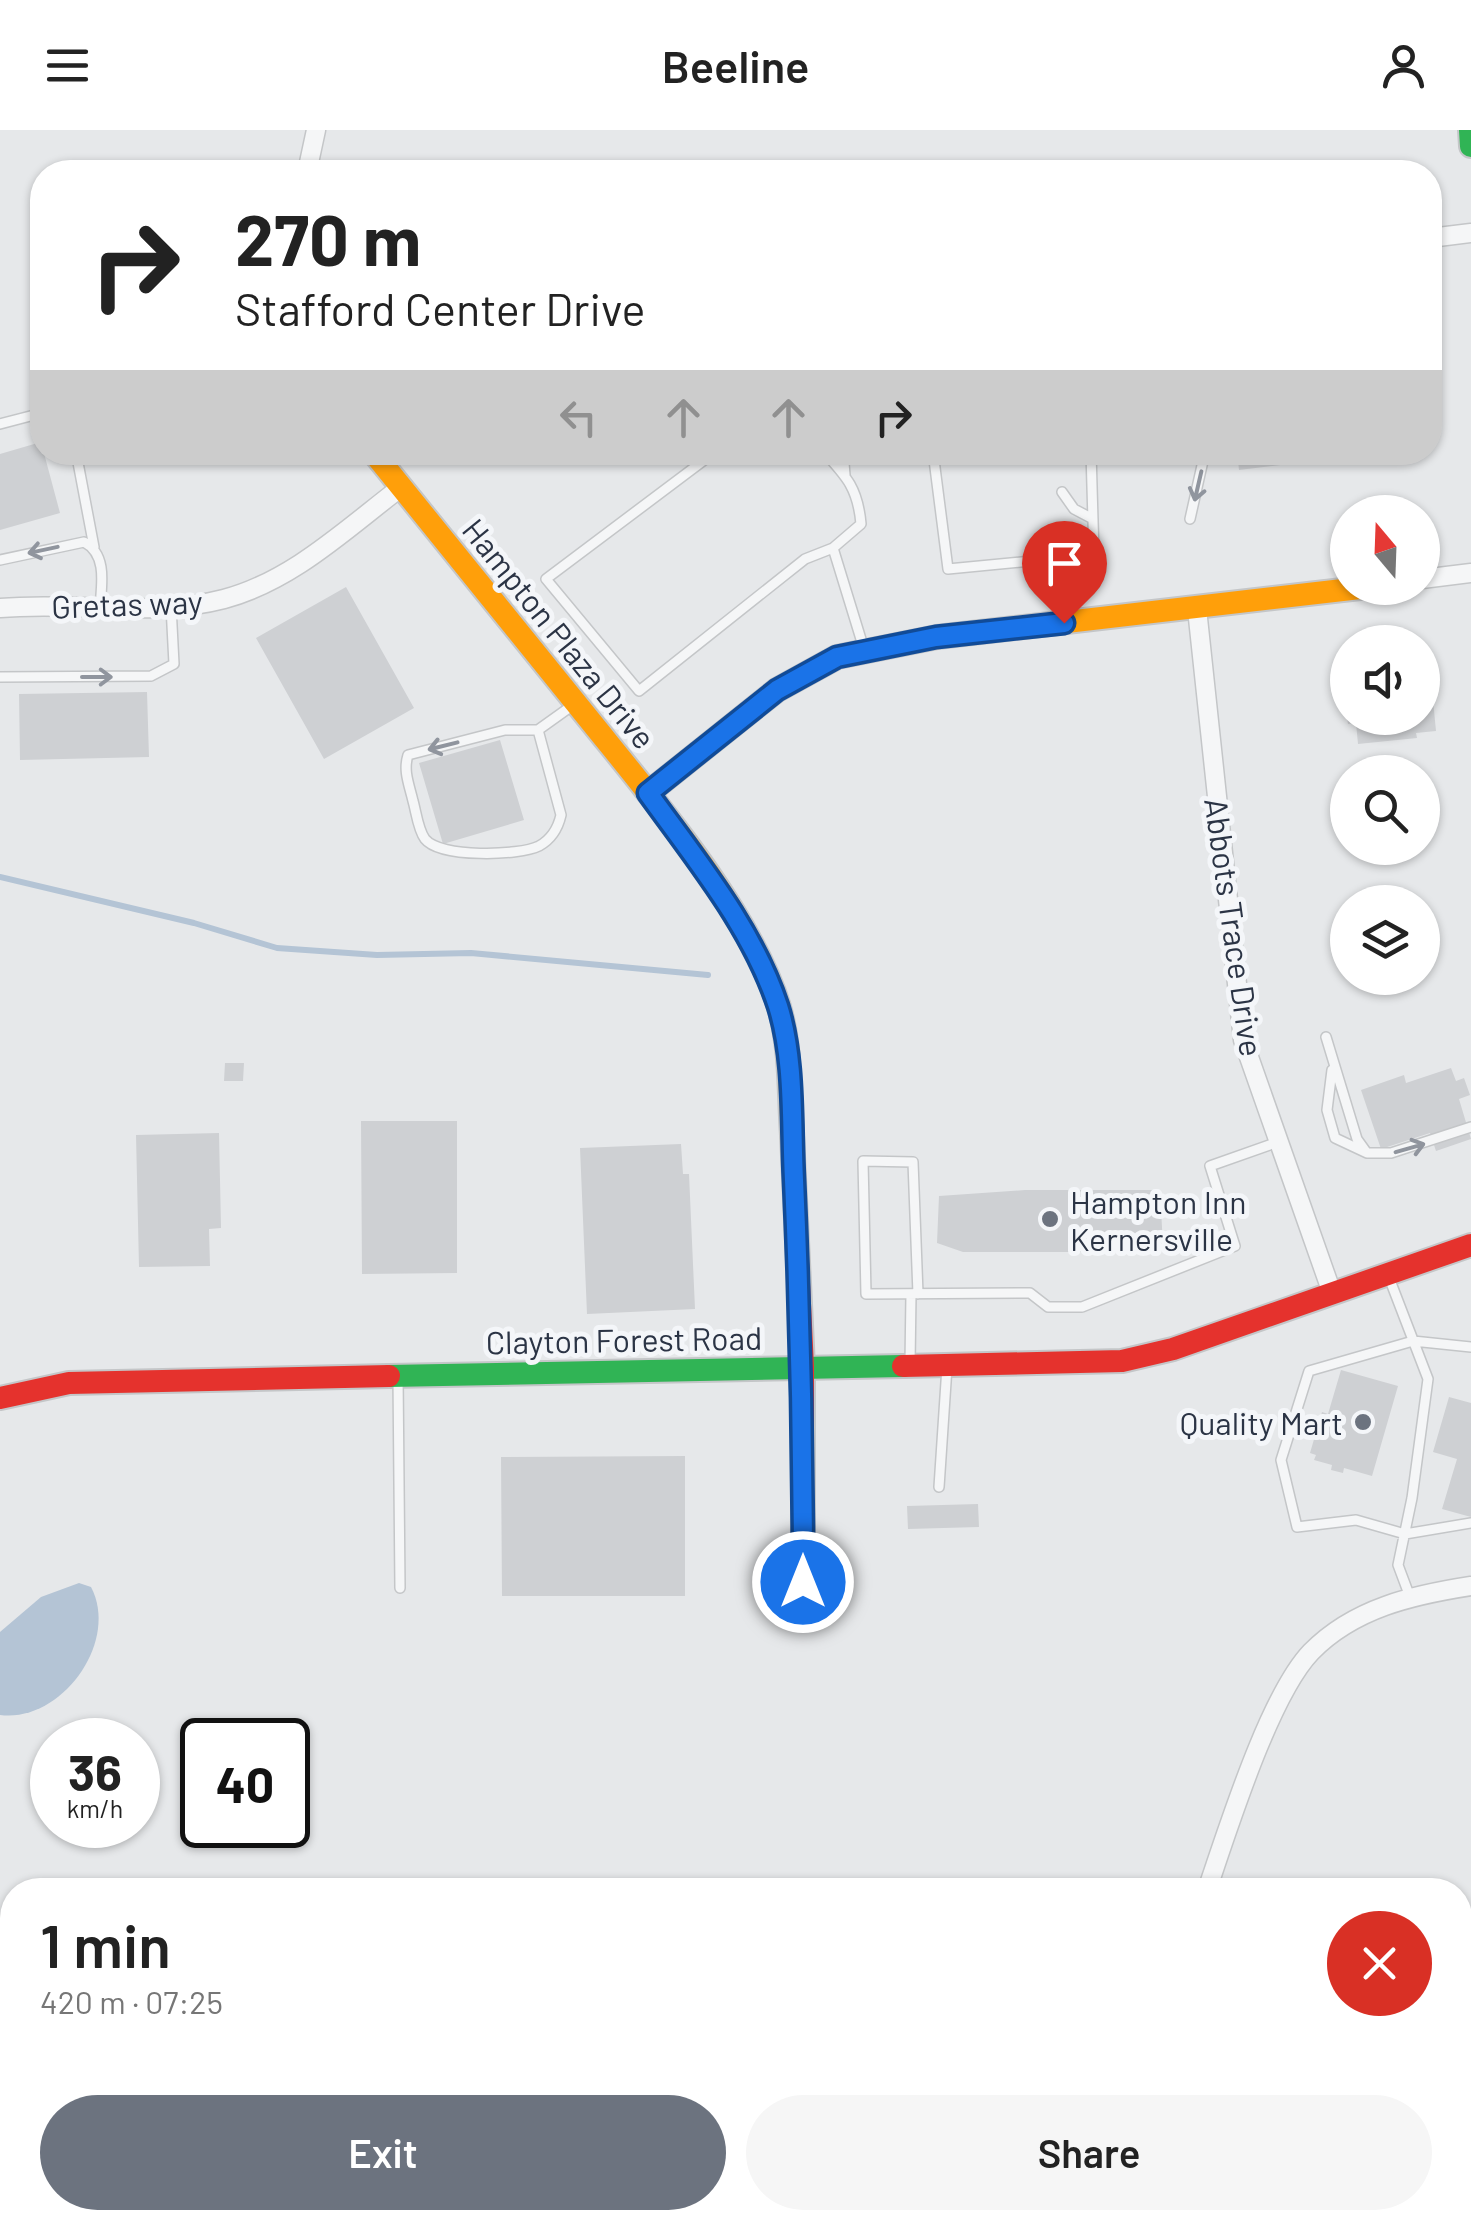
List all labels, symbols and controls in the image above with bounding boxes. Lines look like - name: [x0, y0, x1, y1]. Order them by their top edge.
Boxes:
- icon: menu: [40, 38, 95, 93]
- text: Beeline: [662, 38, 809, 92]
- icon: person: [1376, 38, 1431, 93]
- text: 270 m: [235, 196, 421, 280]
- icon: right: [70, 200, 200, 330]
- text: Stafford Center Drive: [235, 281, 646, 335]
- icon: left: [551, 390, 606, 445]
- icon: ahead: [656, 390, 711, 445]
- icon: ahead: [761, 390, 816, 445]
- icon: right: [866, 390, 921, 445]
- one-way arrow: [1188, 469, 1206, 501]
- north arrow: [1330, 495, 1440, 605]
- map controls: [1330, 495, 1440, 995]
- street label: Hampton Plaza Drive: [456, 510, 664, 756]
- pin: [1022, 521, 1107, 624]
- icon: arrive: [1037, 536, 1092, 591]
- one-way arrow: [28, 542, 60, 561]
- street label: Gretas way: [51, 581, 204, 625]
- button: sound: [1330, 625, 1440, 735]
- one-way arrow: [80, 668, 113, 686]
- one-way arrow: [428, 738, 460, 756]
- button: search: [1330, 755, 1440, 865]
- street label: Abbots Trace Drive: [1198, 795, 1272, 1059]
- button: layers: [1330, 885, 1440, 995]
- one-way arrow: [1394, 1138, 1426, 1156]
- place label: Hampton Inn Kernersville: [1070, 1182, 1246, 1257]
- marker: Hampton Inn Kernersville: [1039, 1208, 1061, 1230]
- street label: Clayton Forest Road: [485, 1318, 763, 1360]
- place label: Quality Mart: [1180, 1403, 1343, 1441]
- marker: Quality Mart: [1352, 1411, 1374, 1433]
- position arrow: [751, 1530, 855, 1634]
- speed limit sign: 40: [180, 1718, 310, 1848]
- text: 36: [68, 1741, 122, 1801]
- text: km/h: [67, 1793, 123, 1823]
- text: 1 min: [40, 1908, 171, 1980]
- button: close: [1327, 1911, 1432, 2016]
- text: 420 m · 07:25: [40, 1982, 223, 2020]
- button: Exit: [40, 2095, 726, 2210]
- button: Share: [746, 2095, 1432, 2210]

